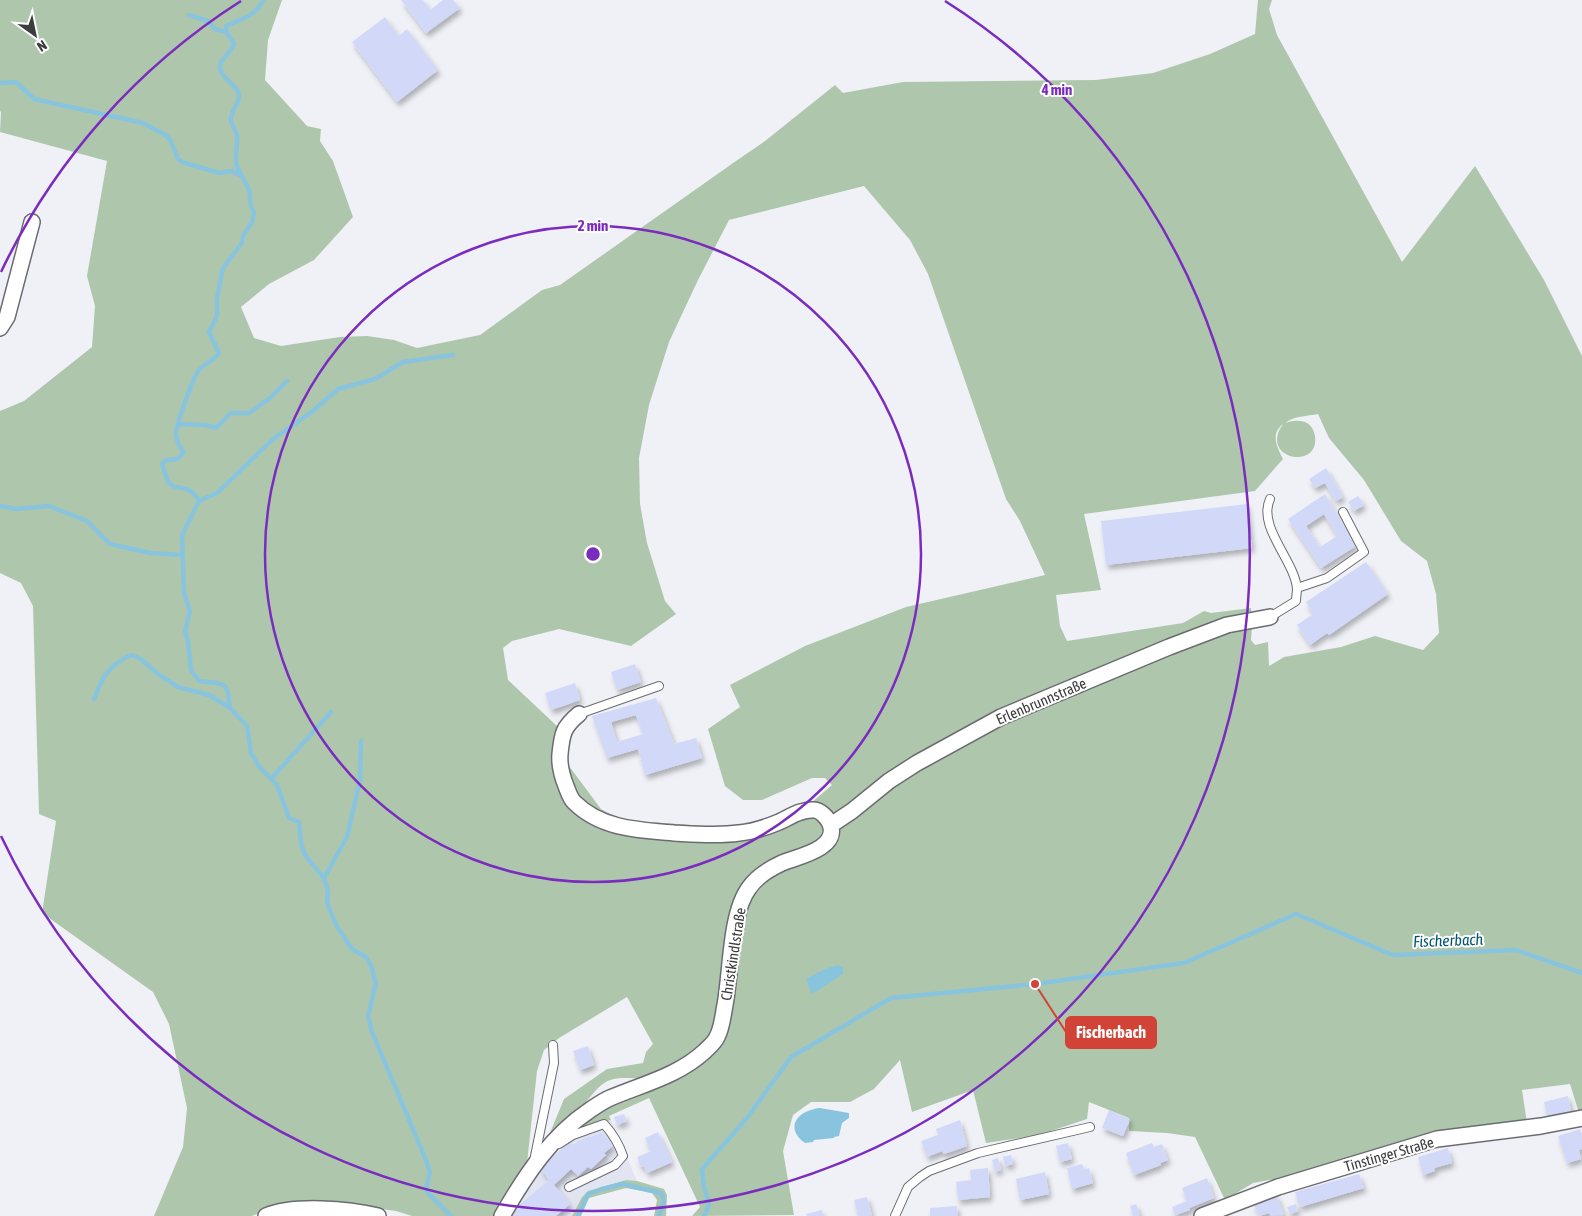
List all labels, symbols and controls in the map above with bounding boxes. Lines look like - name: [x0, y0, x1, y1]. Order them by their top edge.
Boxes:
- north arrow: [10, 10, 60, 60]
- text: N: [34, 37, 50, 55]
- text: 4 min: [1041, 81, 1072, 98]
- text: 2 min: [578, 217, 608, 234]
- centre of rings: [584, 545, 602, 563]
- street label: Erlenbrunnstraße: [993, 674, 1089, 728]
- street label: Christkindlstraße: [717, 906, 749, 1002]
- water label: Fischerbach: [1413, 930, 1484, 950]
- callout: Fischerbach: [1066, 1017, 1156, 1048]
- text: Fischerbach: [1076, 1023, 1146, 1041]
- street label: Tinstinger Straße: [1342, 1133, 1436, 1175]

